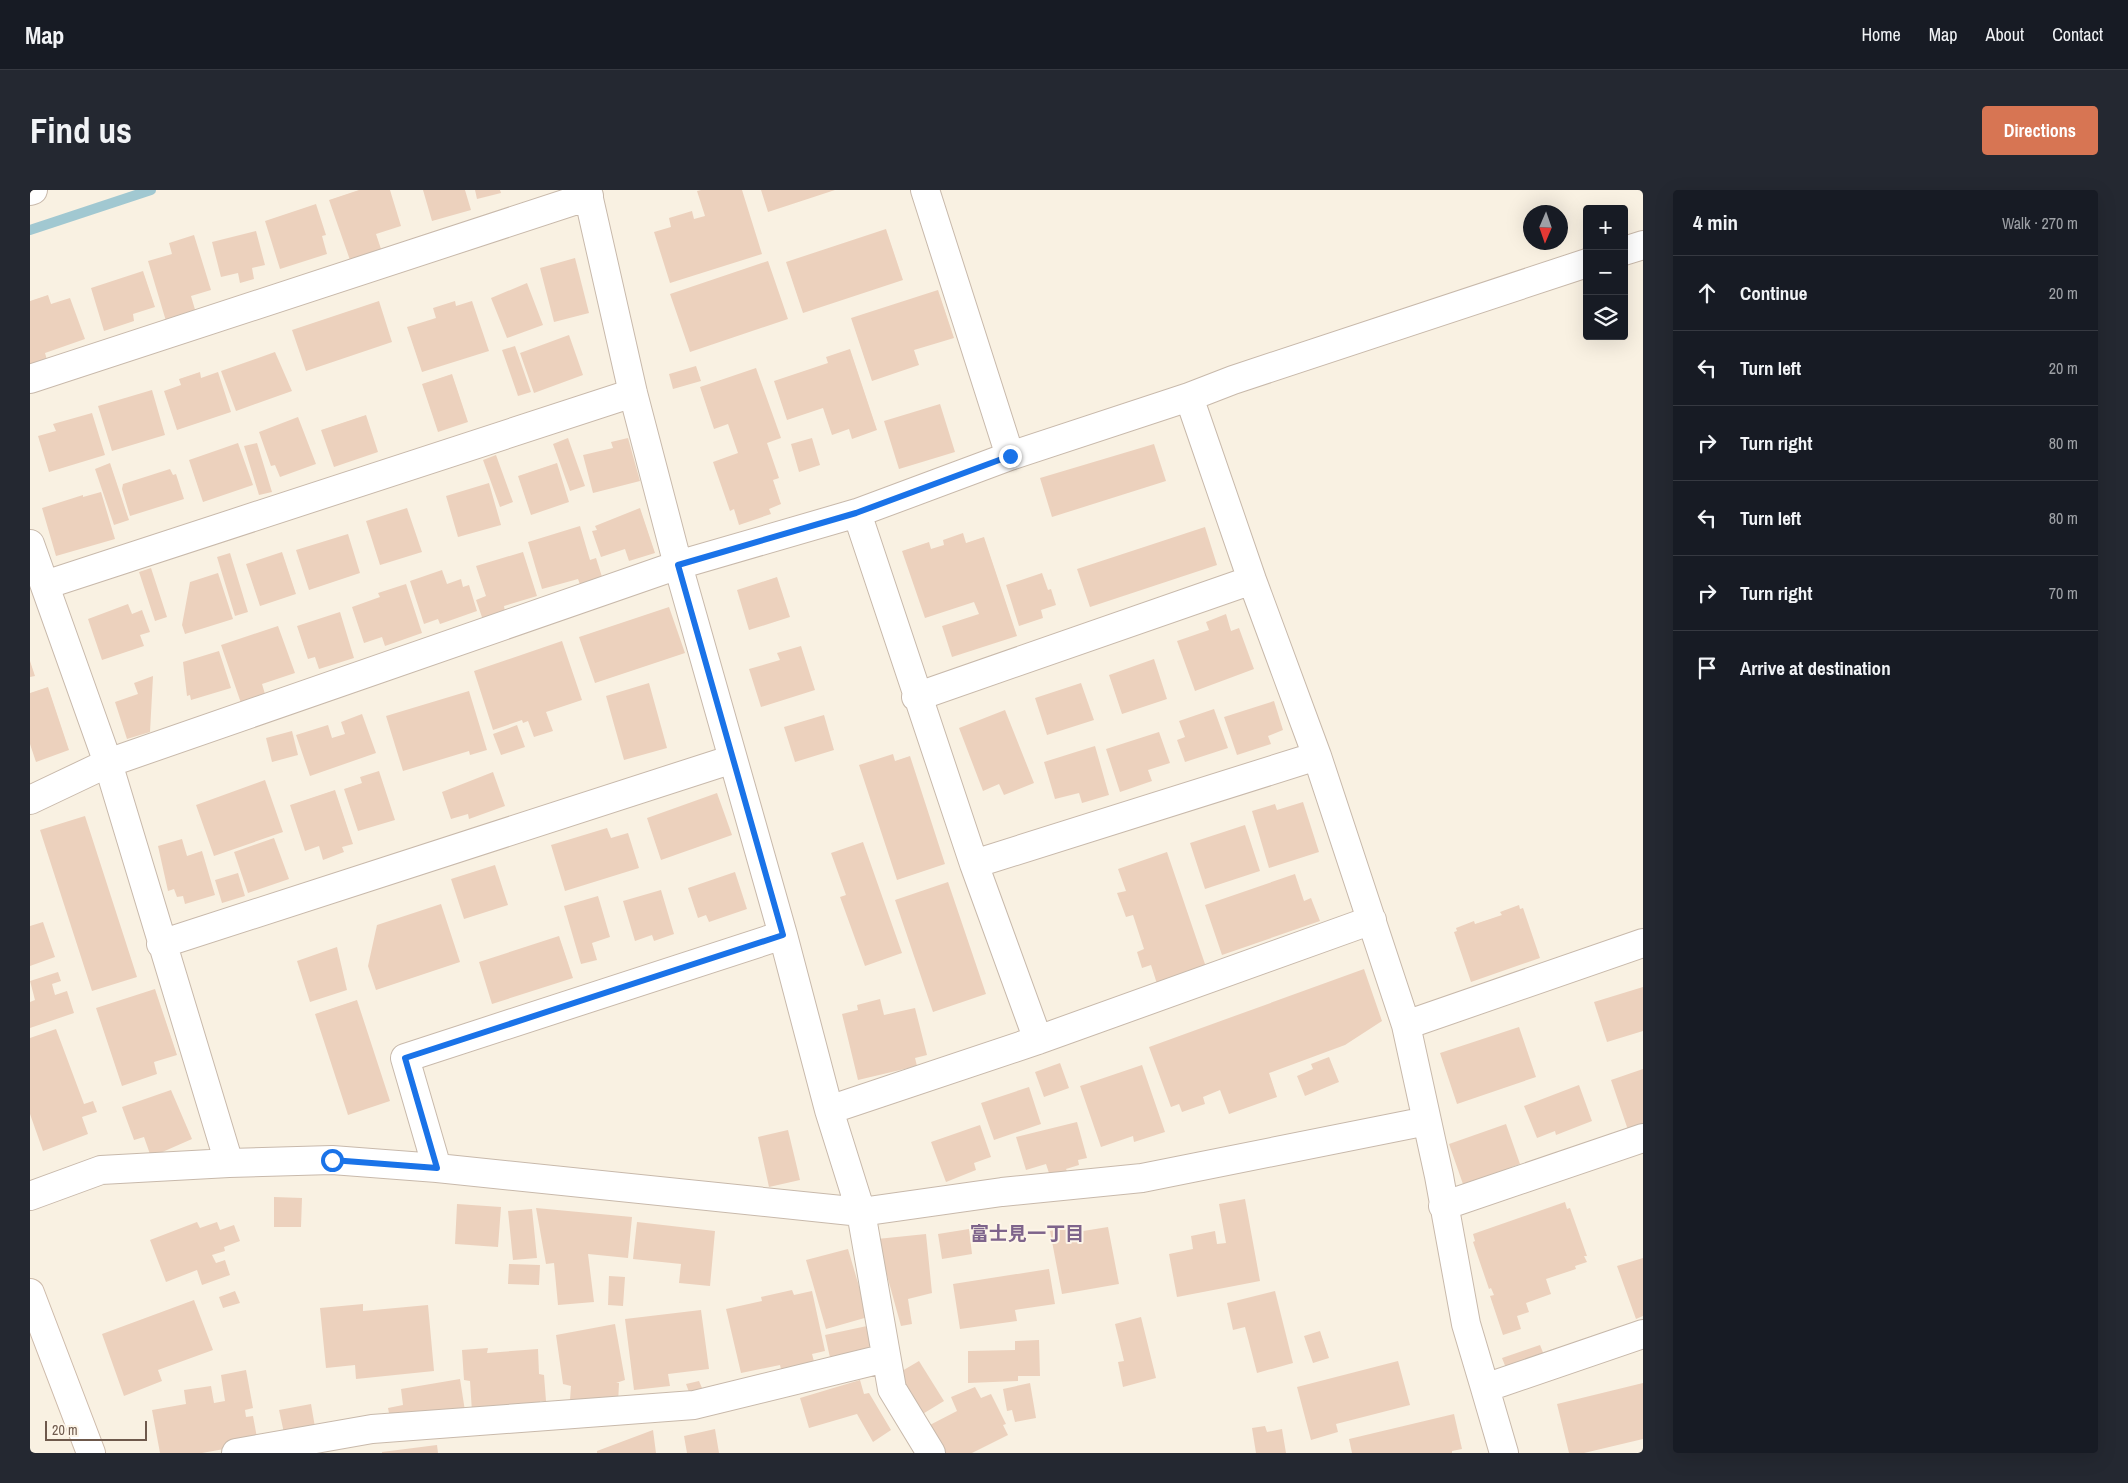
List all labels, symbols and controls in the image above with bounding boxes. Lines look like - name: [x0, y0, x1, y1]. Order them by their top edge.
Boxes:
- text: Map: [25, 19, 64, 51]
- text: Home: [1861, 22, 1901, 47]
- text: Map: [1929, 22, 1958, 47]
- text: About: [1986, 22, 2024, 47]
- text: Contact: [2052, 22, 2103, 47]
- button: Directions: [1982, 106, 2098, 155]
- text: Find us: [30, 107, 132, 154]
- north arrow: [1523, 205, 1568, 250]
- map controls: [1583, 205, 1628, 340]
- button: +: [1583, 205, 1628, 250]
- text: 4 min: [1693, 208, 1738, 237]
- text: Walk · 270 m: [2002, 212, 2078, 234]
- button: −: [1583, 250, 1628, 295]
- icon: ahead: [1693, 279, 1721, 307]
- text: Continue: [1740, 280, 1808, 306]
- text: 20 m: [2049, 282, 2078, 304]
- button: layers: [1583, 295, 1628, 340]
- icon: left: [1693, 354, 1721, 382]
- text: Turn left: [1740, 355, 1801, 381]
- text: 20 m: [2049, 357, 2078, 379]
- icon: right: [1693, 429, 1721, 457]
- text: Turn right: [1740, 430, 1812, 456]
- text: 80 m: [2049, 432, 2078, 454]
- route end: [999, 445, 1022, 468]
- icon: left: [1693, 504, 1721, 532]
- text: Turn left: [1740, 505, 1801, 531]
- text: 80 m: [2049, 507, 2078, 529]
- icon: right: [1693, 579, 1721, 607]
- text: Turn right: [1740, 580, 1812, 606]
- text: 70 m: [2049, 582, 2078, 604]
- icon: arrive: [1693, 654, 1721, 682]
- text: Arrive at destination: [1740, 655, 1891, 681]
- route start: [321, 1149, 344, 1172]
- district label: 富士見一丁目: [970, 1220, 1084, 1246]
- scale bar: [45, 1418, 148, 1441]
- text: 20 m: [52, 1421, 78, 1439]

